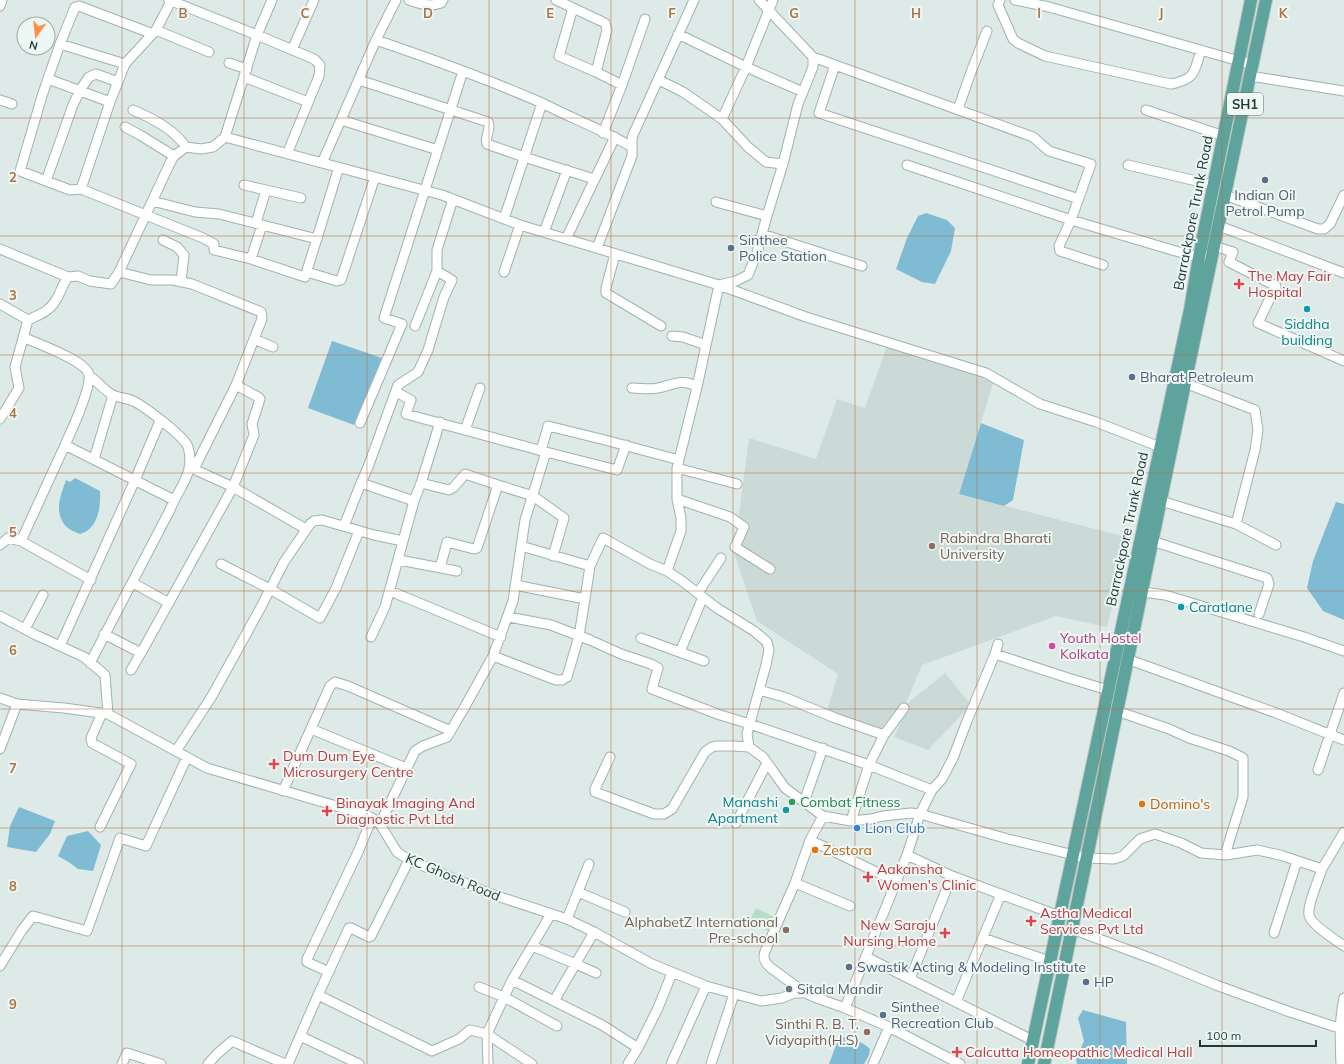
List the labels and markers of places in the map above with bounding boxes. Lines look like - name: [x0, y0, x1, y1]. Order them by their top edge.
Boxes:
- marker: Indian Oil Petrol Pump: [1260, 175, 1270, 185]
- place label: Indian Oil Petrol Pump: [1225, 186, 1305, 220]
- place label: Sinthee Police Station: [739, 231, 827, 265]
- marker: Sinthee Police Station: [726, 243, 736, 253]
- place label: The May Fair Hospital: [1248, 267, 1333, 301]
- marker: The May Fair Hospital: [1233, 278, 1245, 290]
- marker: Siddha building: [1302, 304, 1312, 314]
- place label: Siddha building: [1281, 315, 1333, 349]
- place label: Bharat Petroleum: [1140, 368, 1254, 386]
- marker: Bharat Petroleum: [1127, 372, 1137, 382]
- place label: Rabindra Bharati University: [940, 529, 1051, 563]
- marker: Rabindra Bharati University: [927, 541, 937, 551]
- place label: Caratlane: [1189, 598, 1253, 616]
- marker: Caratlane: [1176, 602, 1186, 612]
- place label: Youth Hostel Kolkata: [1059, 629, 1142, 663]
- marker: Youth Hostel Kolkata: [1047, 641, 1057, 651]
- place label: Dum Dum Eye Microsurgery Centre: [283, 747, 413, 781]
- marker: Dum Dum Eye Microsurgery Centre: [268, 758, 280, 770]
- place label: Manashi Apartment: [708, 793, 778, 827]
- place label: Combat Fitness: [800, 793, 901, 811]
- place label: Binayak Imaging And Diagnostic Pvt Ltd: [336, 794, 475, 828]
- place label: Domino's: [1150, 795, 1210, 813]
- marker: Combat Fitness: [787, 797, 797, 807]
- marker: Domino's: [1137, 799, 1147, 809]
- marker: Binayak Imaging And Diagnostic Pvt Ltd: [321, 805, 333, 817]
- marker: Manashi Apartment: [781, 805, 791, 815]
- place label: Lion Club: [865, 819, 925, 837]
- marker: Lion Club: [852, 823, 862, 833]
- place label: Zestora: [823, 841, 872, 859]
- marker: Zestora: [810, 845, 820, 855]
- place label: Aakansha Women's Clinic: [877, 860, 976, 894]
- marker: Aakansha Women's Clinic: [862, 871, 874, 883]
- place label: Astha Medical Services Pvt Ltd: [1040, 904, 1143, 938]
- place label: AlphabetZ International Pre-school: [624, 913, 778, 947]
- marker: Astha Medical Services Pvt Ltd: [1025, 915, 1037, 927]
- place label: New Saraju Nursing Home: [843, 916, 936, 950]
- marker: AlphabetZ International Pre-school: [781, 925, 791, 935]
- marker: New Saraju Nursing Home: [939, 927, 951, 939]
- place label: Swastik Acting & Modeling Institute: [857, 958, 1086, 976]
- marker: Swastik Acting & Modeling Institute: [844, 962, 854, 972]
- place label: HP: [1094, 973, 1114, 991]
- marker: HP: [1081, 977, 1091, 987]
- place label: Sitala Mandir: [797, 980, 884, 998]
- marker: Sitala Mandir: [784, 984, 794, 994]
- place label: Sinthee Recreation Club: [891, 998, 994, 1032]
- marker: Sinthee Recreation Club: [878, 1010, 888, 1020]
- place label: Sinthi R. B. T. Vidyapith(H.S): [765, 1015, 859, 1049]
- marker: Sinthi R. B. T. Vidyapith(H.S): [862, 1027, 872, 1037]
- place label: Calcutta Homeopathic Medical Hall: [965, 1043, 1193, 1061]
- marker: Calcutta Homeopathic Medical Hall: [952, 1047, 962, 1057]

